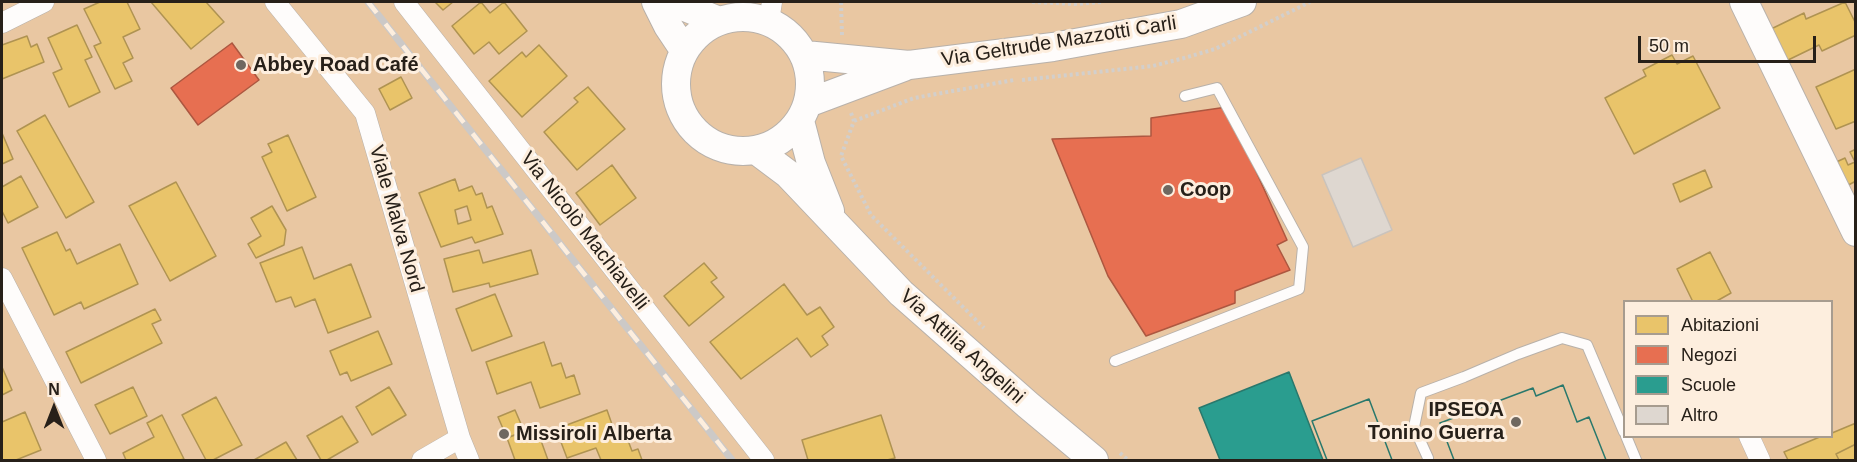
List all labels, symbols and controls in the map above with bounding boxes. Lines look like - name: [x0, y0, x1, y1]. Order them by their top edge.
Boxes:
- street label: Via Geltrude Mazzotti Carli: [940, 12, 1178, 72]
- scale bar: [1641, 24, 1820, 62]
- text: 50 m: [1649, 36, 1689, 56]
- place label: Abbey Road Café: [253, 53, 419, 77]
- marker: Abbey Road Café: [234, 58, 248, 72]
- street label: Viale Malva Nord: [364, 143, 428, 295]
- street label: Via Nicolò Machiavelli: [515, 147, 653, 315]
- place label: Coop: [1180, 178, 1231, 202]
- marker: Coop: [1161, 183, 1175, 197]
- street label: Via Attilia Angelini: [895, 285, 1029, 409]
- legend: [1623, 300, 1833, 438]
- text: Abitazioni: [1681, 315, 1759, 335]
- text: Negozi: [1681, 345, 1737, 365]
- text: Scuole: [1681, 375, 1736, 395]
- north arrow: [24, 378, 84, 438]
- text: N: [48, 381, 60, 398]
- place label: IPSEOA Tonino Guerra: [1368, 398, 1504, 445]
- text: Altro: [1681, 405, 1718, 425]
- marker: IPSEOA Tonino Guerra: [1509, 415, 1523, 429]
- place label: Missiroli Alberta: [516, 422, 672, 446]
- marker: Missiroli Alberta: [497, 427, 511, 441]

